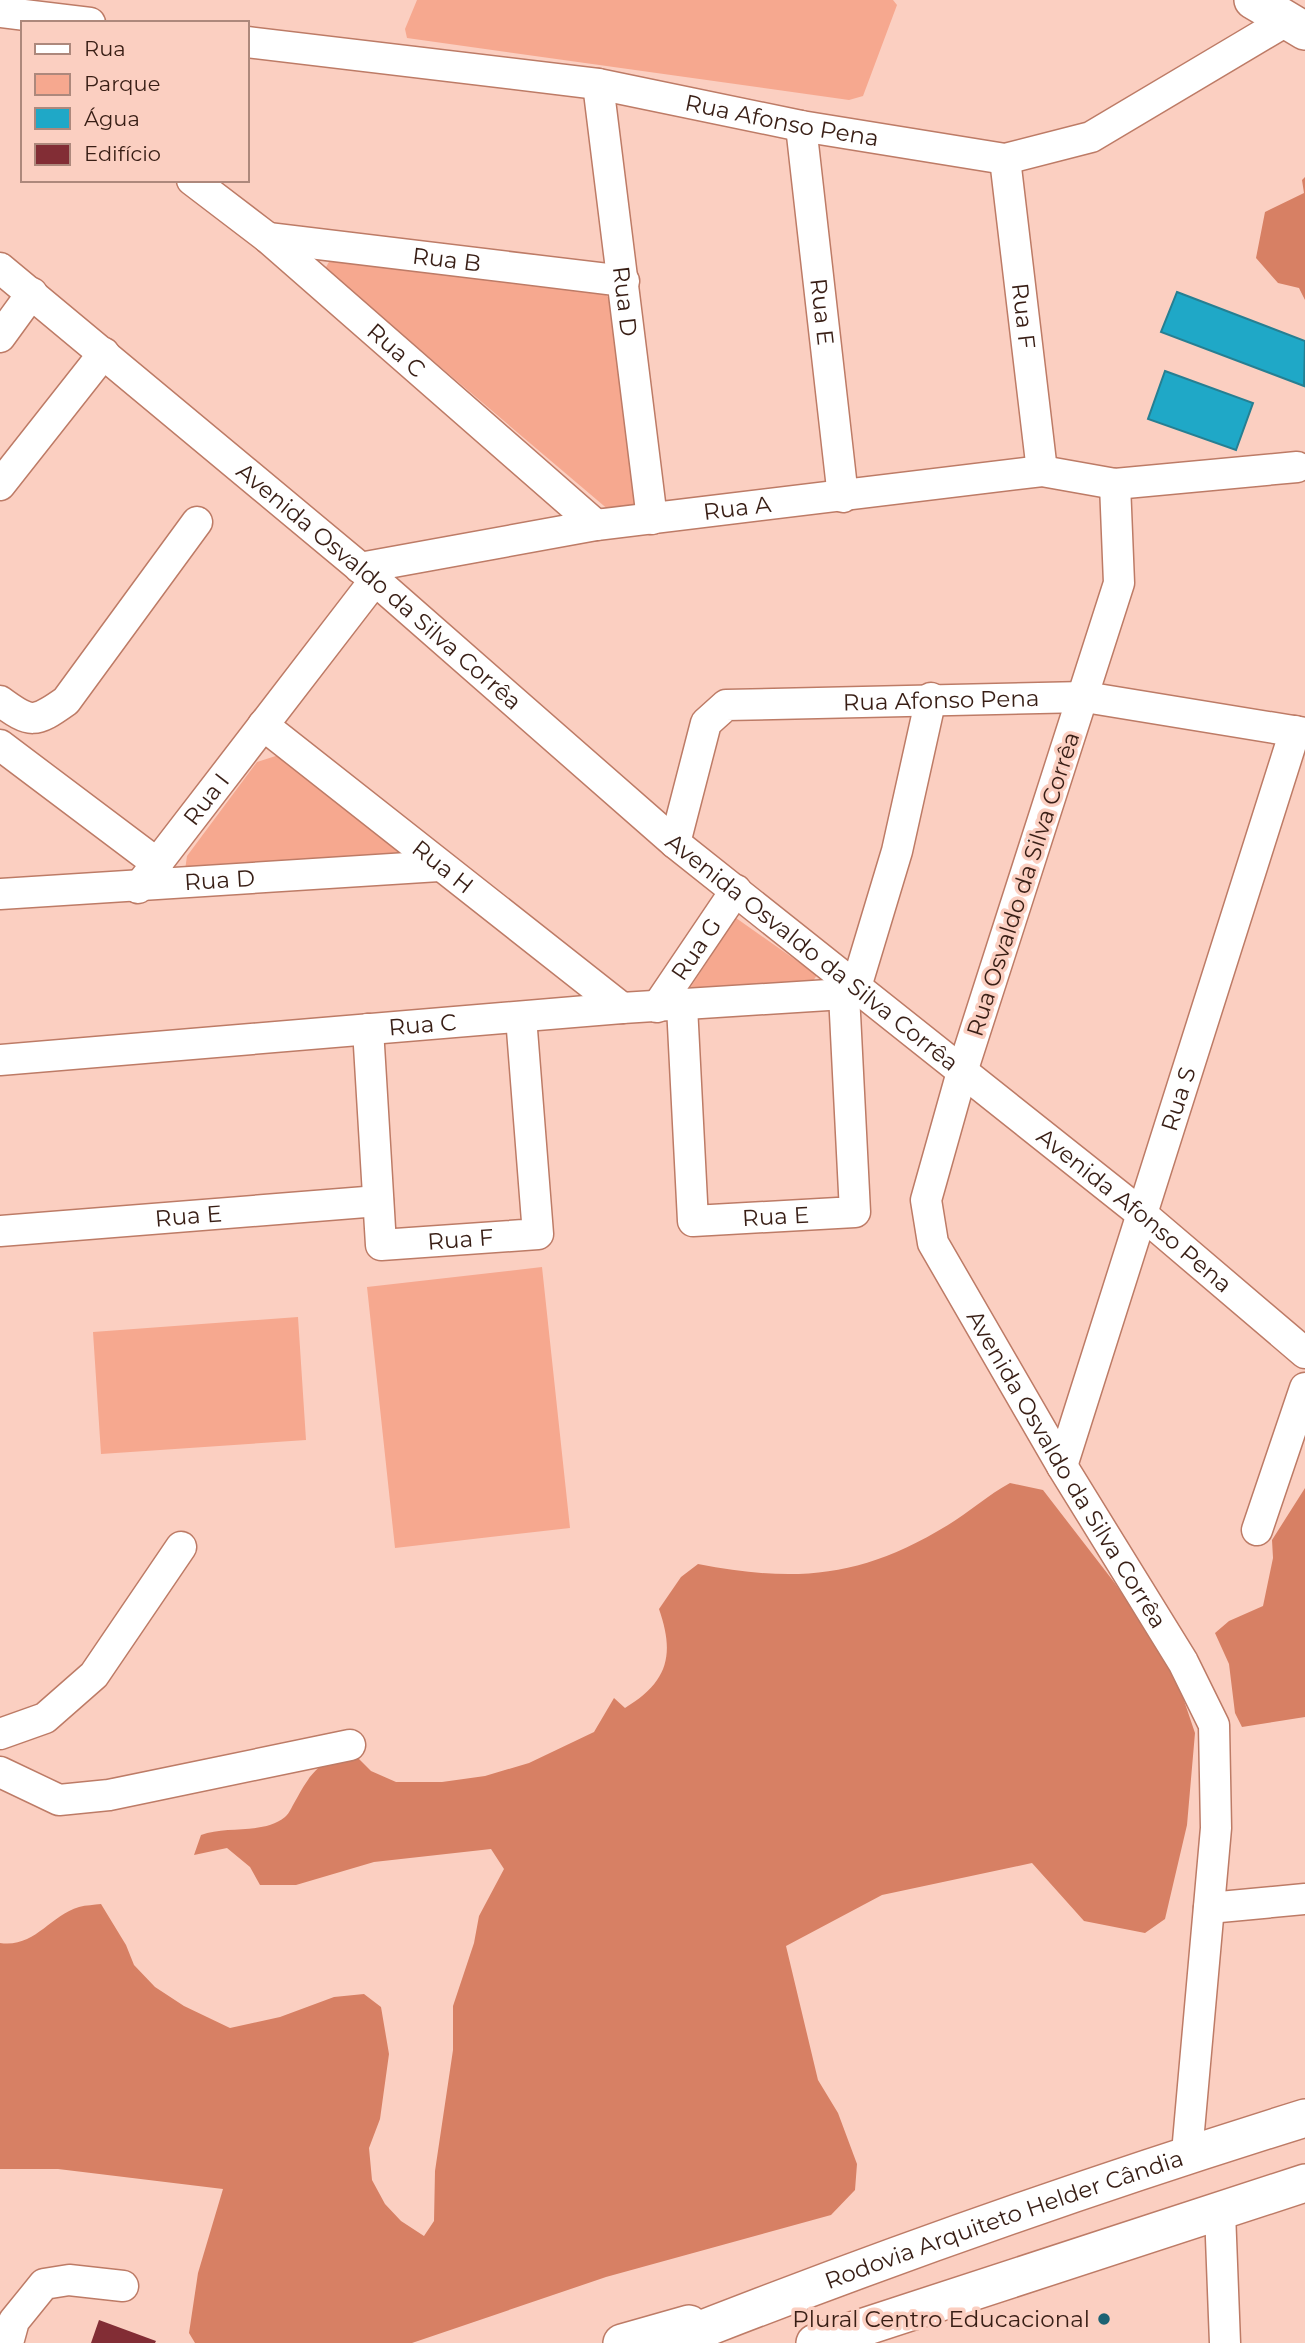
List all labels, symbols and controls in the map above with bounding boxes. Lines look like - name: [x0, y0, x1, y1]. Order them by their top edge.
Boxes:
- legend: [21, 21, 248, 182]
- text: Rua: [84, 36, 126, 61]
- text: Parque: [84, 71, 160, 96]
- street label: Rua Afonso Pena: [682, 88, 881, 152]
- text: Água: [84, 106, 140, 131]
- text: Edifício: [84, 141, 161, 166]
- street label: Rua B: [411, 242, 483, 278]
- street label: Rua D: [607, 265, 643, 338]
- street label: Rua E: [804, 277, 840, 347]
- street label: Rua F: [1006, 281, 1041, 350]
- street label: Rua C: [361, 317, 431, 383]
- street label: Avenida Osvaldo da Silva Corrêa: [231, 457, 527, 716]
- street label: Rua A: [702, 490, 773, 526]
- street label: Rua Afonso Pena: [842, 684, 1040, 716]
- street label: Rua Osvaldo da Silva Corrêa: [960, 728, 1086, 1040]
- street label: Rua I: [177, 767, 235, 831]
- street label: Avenida Osvaldo da Silva Corrêa: [660, 827, 964, 1077]
- street label: Rua H: [407, 834, 479, 900]
- street label: Rua D: [183, 864, 256, 896]
- street label: Rua G: [665, 912, 727, 986]
- street label: Rua C: [387, 1008, 458, 1041]
- street label: Rua S: [1155, 1063, 1202, 1135]
- street label: Avenida Afonso Pena: [1031, 1122, 1238, 1299]
- street label: Rua E: [154, 1199, 223, 1233]
- street label: Rua E: [741, 1201, 810, 1232]
- street label: Rua F: [426, 1223, 494, 1256]
- street label: Avenida Osvaldo da Silva Corrêa: [961, 1305, 1173, 1633]
- street label: Rodovia Arquiteto Helder Cândia: [821, 2144, 1187, 2295]
- place label: Plural Centro Educacional: [792, 2305, 1090, 2333]
- marker: Plural Centro Educacional: [1096, 2311, 1112, 2327]

